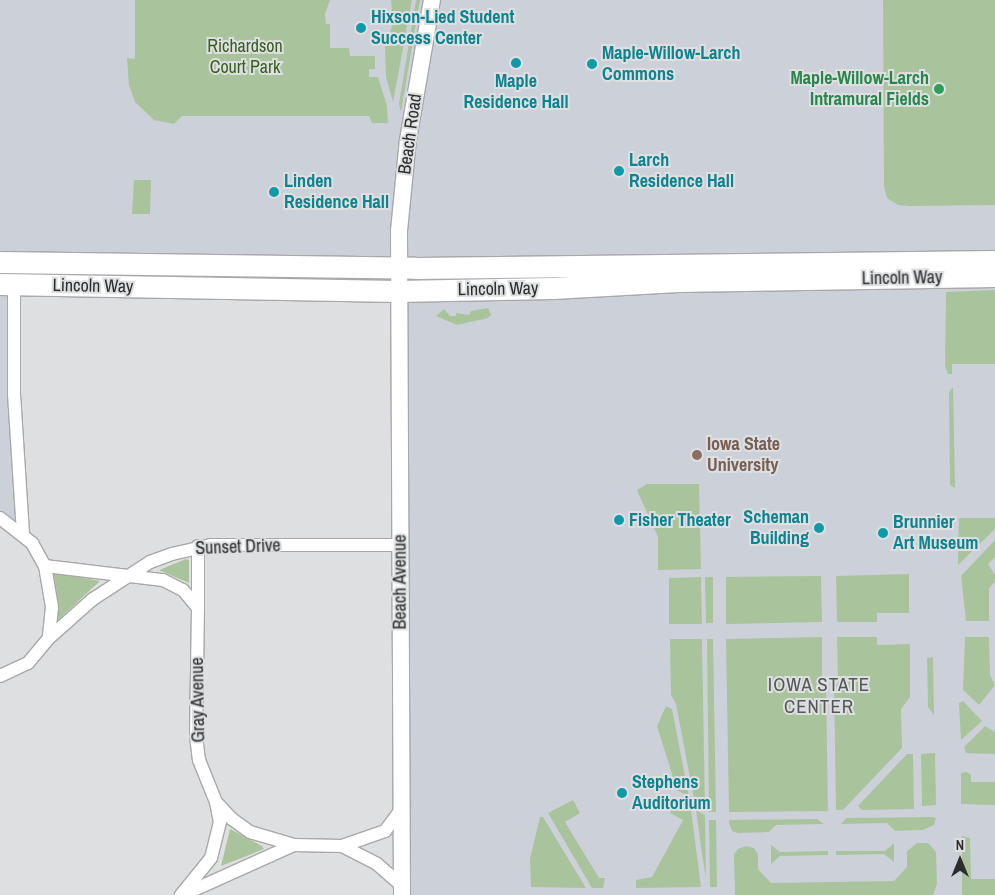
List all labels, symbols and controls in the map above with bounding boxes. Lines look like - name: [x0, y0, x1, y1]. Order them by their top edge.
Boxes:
- place label: Hixson-Lied Student Success Center: [371, 7, 515, 50]
- marker: Hixson-Lied Student Success Center: [355, 22, 367, 34]
- park label: Richardson Court Park: [207, 36, 283, 78]
- place label: Maple-Willow-Larch Commons: [602, 43, 740, 86]
- marker: Maple Residence Hall: [510, 57, 522, 69]
- marker: Maple-Willow-Larch Commons: [586, 58, 598, 70]
- place label: Maple-Willow-Larch Intramural Fields: [791, 68, 929, 110]
- place label: Maple Residence Hall: [463, 71, 569, 114]
- marker: Maple-Willow-Larch Intramural Fields: [933, 83, 945, 95]
- street label: Beach Road: [394, 92, 426, 176]
- place label: Larch Residence Hall: [629, 150, 734, 192]
- marker: Larch Residence Hall: [613, 165, 625, 177]
- place label: Linden Residence Hall: [284, 171, 389, 213]
- marker: Linden Residence Hall: [268, 186, 280, 198]
- street label: Lincoln Way: [861, 266, 943, 290]
- street label: Lincoln Way: [52, 274, 134, 298]
- street label: Lincoln Way: [457, 277, 539, 301]
- place label: Iowa State University: [707, 434, 780, 476]
- marker: Iowa State University: [691, 449, 703, 461]
- place label: Scheman Building: [743, 507, 809, 550]
- place label: Fisher Theater: [629, 509, 731, 531]
- place label: Brunnier Art Museum: [893, 512, 978, 554]
- marker: Fisher Theater: [613, 514, 625, 526]
- marker: Scheman Building: [813, 522, 825, 534]
- marker: Brunnier Art Museum: [877, 527, 889, 539]
- street label: Beach Avenue: [389, 534, 411, 630]
- street label: Sunset Drive: [195, 535, 281, 559]
- street label: Gray Avenue: [186, 657, 210, 743]
- district label: IOWA STATE CENTER: [766, 674, 872, 718]
- place label: Stephens Auditorium: [632, 772, 711, 814]
- marker: Stephens Auditorium: [616, 787, 628, 799]
- north arrow: [935, 835, 985, 885]
- text: N: [956, 836, 964, 854]

